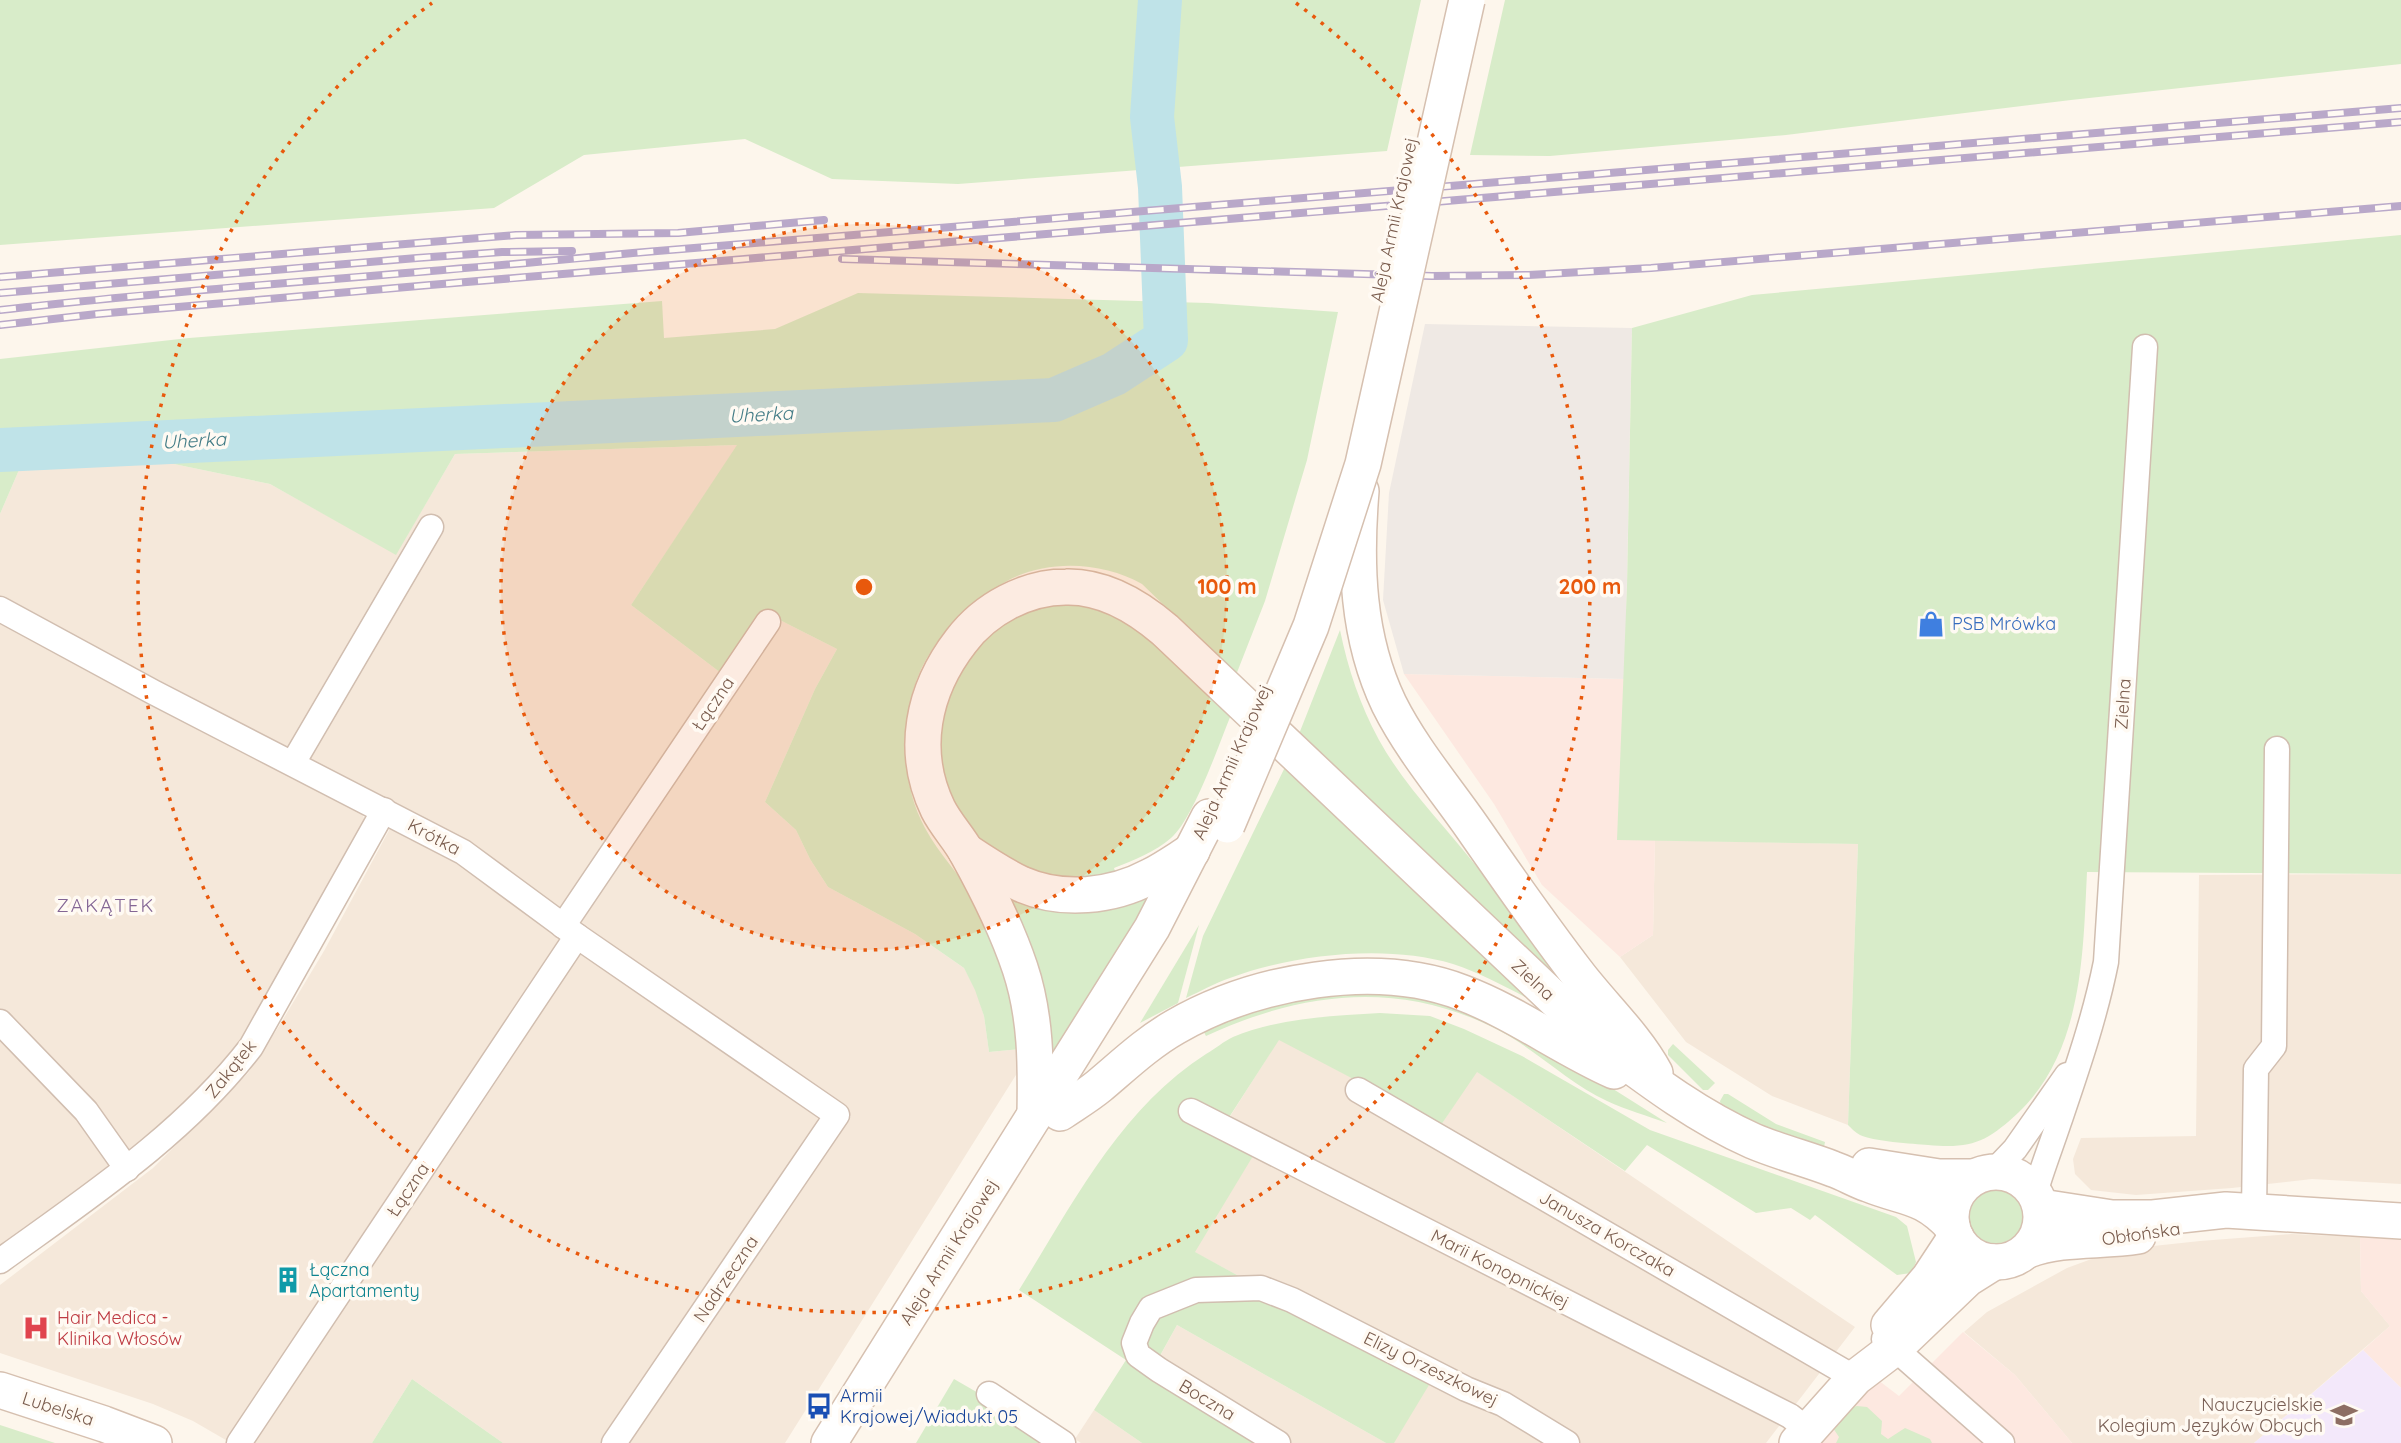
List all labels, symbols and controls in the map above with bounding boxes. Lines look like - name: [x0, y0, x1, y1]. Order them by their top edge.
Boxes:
- street label: Aleja Armii Krajowej: [1365, 135, 1422, 304]
- water label: Uherka: [728, 400, 795, 428]
- water label: Uherka: [161, 426, 228, 454]
- text: 100 m: [1197, 573, 1257, 599]
- text: 200 m: [1559, 573, 1621, 599]
- centre of rings: [852, 575, 876, 599]
- shop icon: PSB Mrówka: [1916, 609, 1946, 639]
- place label: PSB Mrówka: [1952, 612, 2056, 635]
- street label: Łączna: [686, 672, 739, 735]
- street label: Zielna: [2109, 678, 2136, 730]
- street label: Aleja Armii Krajowej: [1187, 680, 1276, 843]
- street label: Krótka: [404, 813, 465, 860]
- district label: ZAKĄTEK: [57, 893, 155, 917]
- street label: Zielna: [1507, 954, 1560, 1005]
- street label: Zakątek: [200, 1035, 261, 1103]
- street label: Łączna: [381, 1158, 434, 1221]
- street label: Aleja Armii Krajowej: [894, 1174, 1003, 1329]
- street label: Janusza Korczaka: [1535, 1185, 1679, 1282]
- street label: Obłońska: [2100, 1217, 2182, 1250]
- street label: Marii Konopnickiej: [1427, 1224, 1573, 1313]
- street label: Nadrzeczna: [688, 1231, 763, 1326]
- place label: Łączna Apartamenty: [309, 1258, 420, 1302]
- building icon: Łączna Apartamenty: [273, 1265, 303, 1295]
- place label: Hair Medica - Klinika Włosów: [57, 1306, 182, 1350]
- hospital icon: Hair Medica - Klinika Włosów: [21, 1313, 51, 1343]
- street label: Elizy Orzeszkowej: [1360, 1326, 1502, 1411]
- street label: Boczna: [1175, 1374, 1240, 1425]
- place label: Armii Krajowej/Wiadukt 05: [840, 1384, 1018, 1428]
- street label: Lubelska: [19, 1386, 97, 1431]
- bus stop icon: Armii Krajowej/Wiadukt 05: [804, 1391, 834, 1421]
- place label: Nauczycielskie Kolegium Języków Obcych: [2098, 1393, 2323, 1437]
- school or university icon: Nauczycielskie Kolegium Języków Obcych: [2329, 1400, 2359, 1430]

